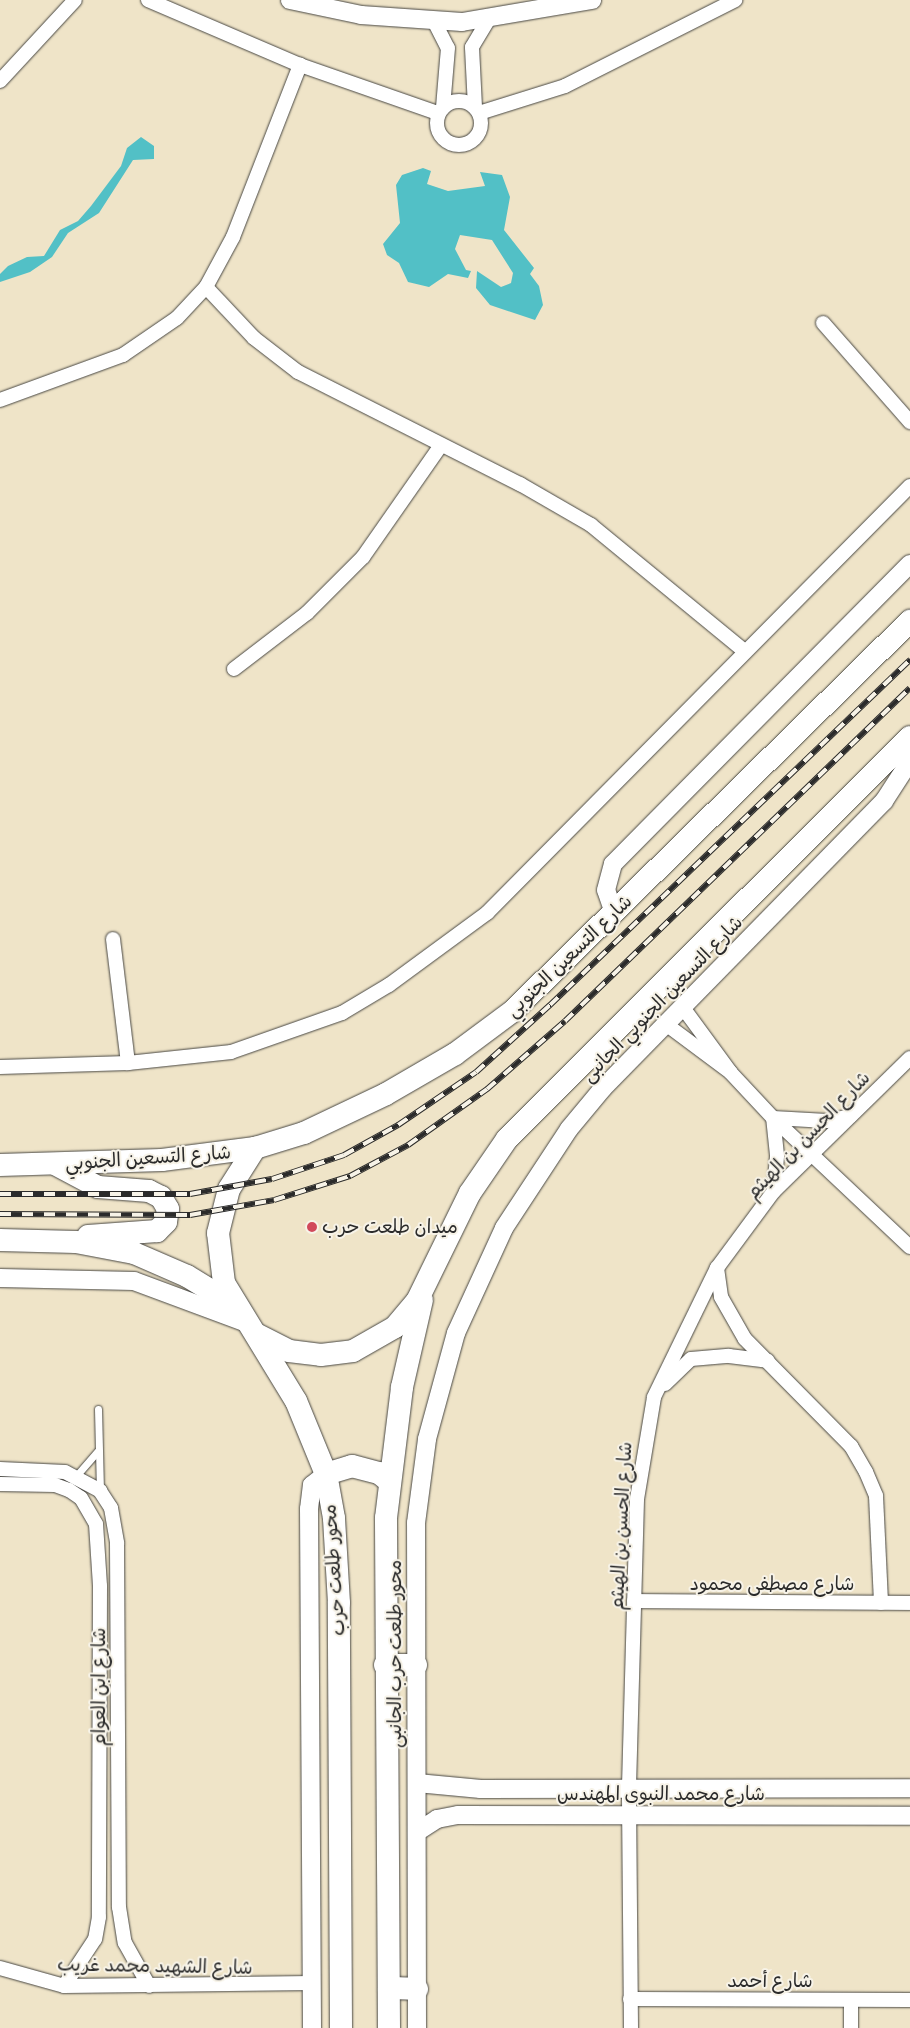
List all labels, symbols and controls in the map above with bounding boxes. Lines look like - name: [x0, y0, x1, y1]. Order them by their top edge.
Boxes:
- street label: شارع التسعين الجنوبي: [501, 890, 637, 1022]
- street label: شارع التسعين الجنوبي الجانبى: [576, 911, 748, 1087]
- street label: شارع الحسن بن الهيثم: [741, 1066, 875, 1204]
- street label: شارع التسعين الجنوبي: [64, 1141, 232, 1175]
- place label: ميدان طلعت حرب: [322, 1216, 458, 1238]
- marker: ميدان طلعت حرب: [306, 1221, 318, 1233]
- street label: شارع الحسن بن الهيثم: [605, 1441, 637, 1611]
- street label: محور طلعت حرب: [318, 1503, 350, 1637]
- street label: محور طلعت حرب الجانبى: [384, 1560, 406, 1748]
- street label: شارع مصطفى محمود: [690, 1573, 854, 1595]
- street label: شارع ابن العوام: [88, 1628, 110, 1746]
- street label: شارع محمد النبوى المهندس: [557, 1783, 765, 1805]
- street label: شارع الشهيد محمد غريب: [57, 1953, 253, 1979]
- street label: شارع أحمد: [727, 1970, 813, 1992]

